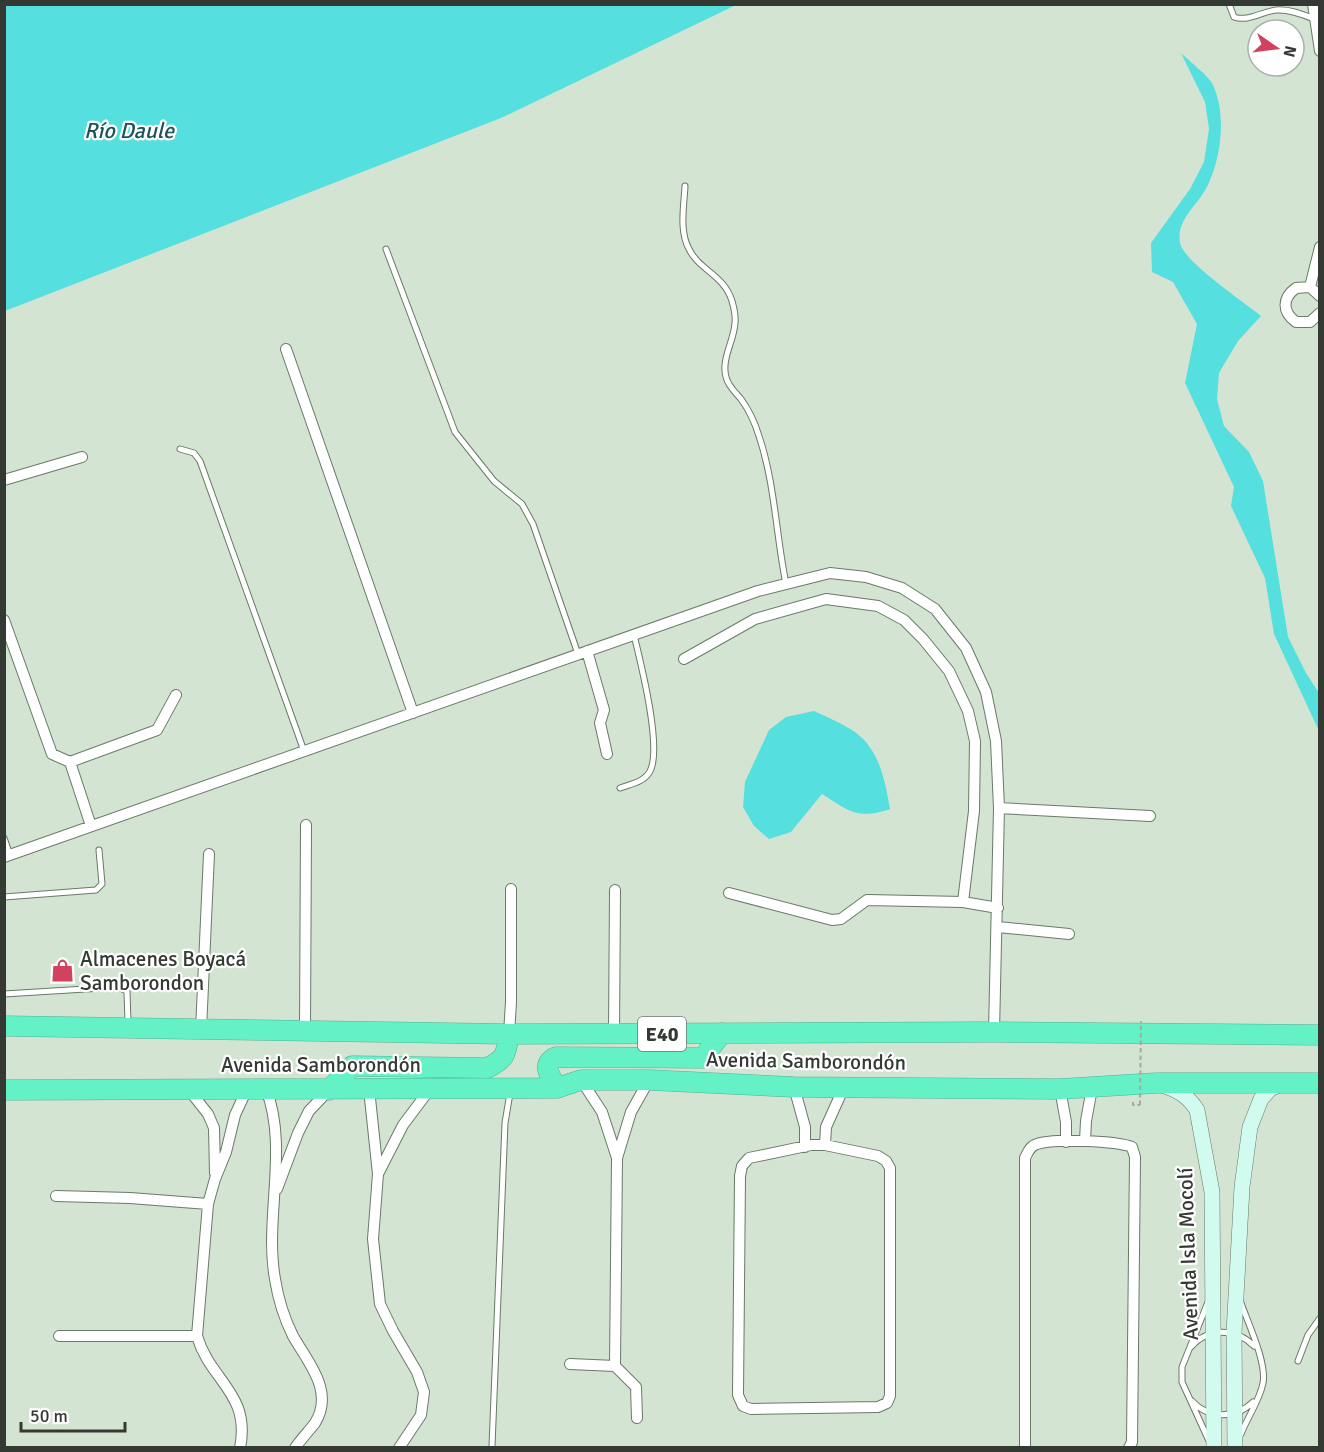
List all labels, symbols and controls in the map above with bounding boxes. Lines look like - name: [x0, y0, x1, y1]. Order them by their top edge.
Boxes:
- north arrow: [1246, 18, 1306, 78]
- text: N: [1279, 44, 1301, 59]
- water label: Río Daule: [84, 117, 175, 144]
- place label: Almacenes Boyacá Samborondon: [80, 946, 246, 996]
- shop icon: Almacenes Boyacá Samborondon: [49, 958, 75, 984]
- road number: E40: [638, 1017, 686, 1051]
- street label: Avenida Samborondón: [706, 1046, 906, 1076]
- street label: Avenida Samborondón: [221, 1052, 421, 1078]
- street label: Avenida Isla Mocolí: [1172, 1167, 1204, 1341]
- scale bar: [21, 1395, 124, 1433]
- text: 50 m: [30, 1405, 68, 1427]

